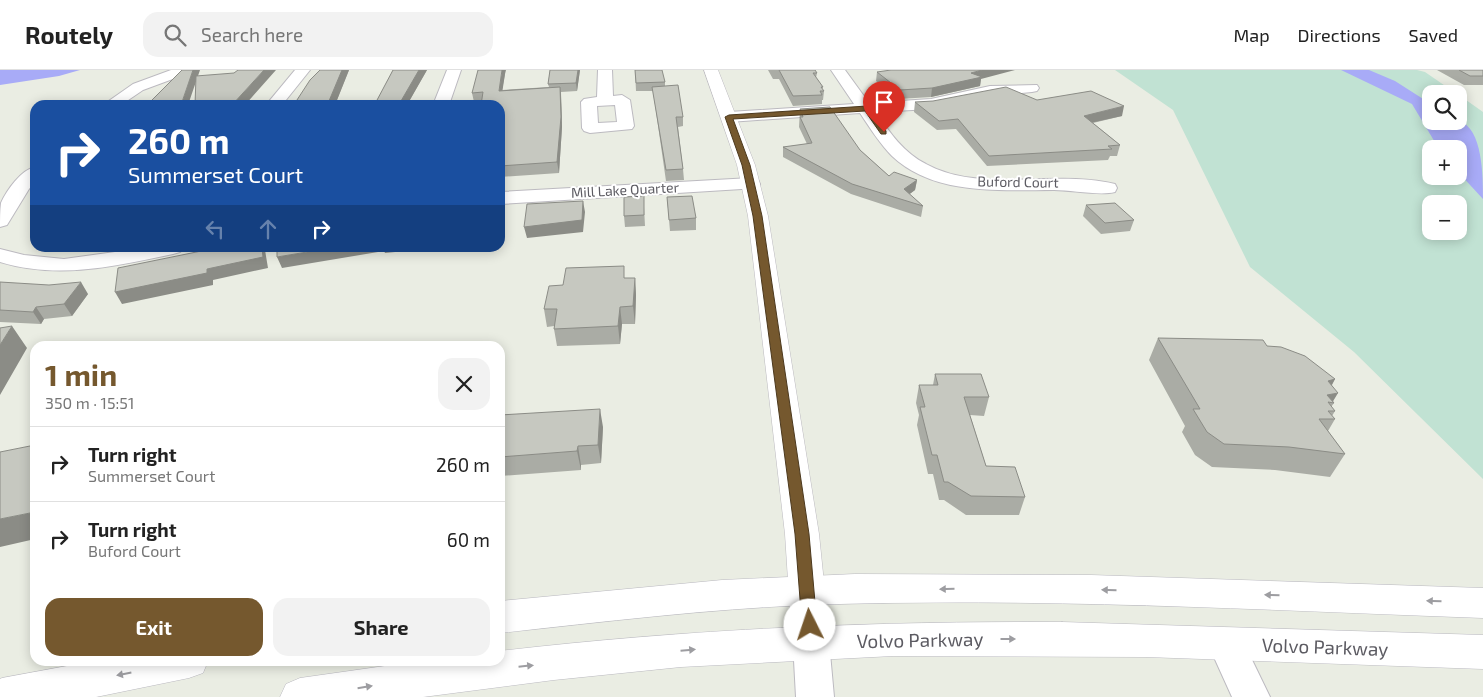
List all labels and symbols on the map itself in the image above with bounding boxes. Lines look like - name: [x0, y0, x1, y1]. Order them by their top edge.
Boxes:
- pin: [863, 81, 905, 132]
- street label: Buford Court: [977, 172, 1059, 191]
- street label: Mill Lake Quarter: [570, 178, 680, 201]
- one-way arrow: [939, 585, 955, 593]
- one-way arrow: [1101, 586, 1117, 594]
- one-way arrow: [1264, 591, 1280, 599]
- one-way arrow: [1426, 597, 1442, 605]
- position arrow: [783, 598, 835, 650]
- street label: Volvo Parkway: [856, 627, 984, 652]
- street label: Volvo Parkway: [1261, 633, 1389, 660]
- one-way arrow: [1000, 635, 1016, 643]
- one-way arrow: [680, 645, 696, 653]
- one-way arrow: [519, 661, 535, 669]
- one-way arrow: [115, 670, 131, 678]
- one-way arrow: [357, 683, 373, 691]

